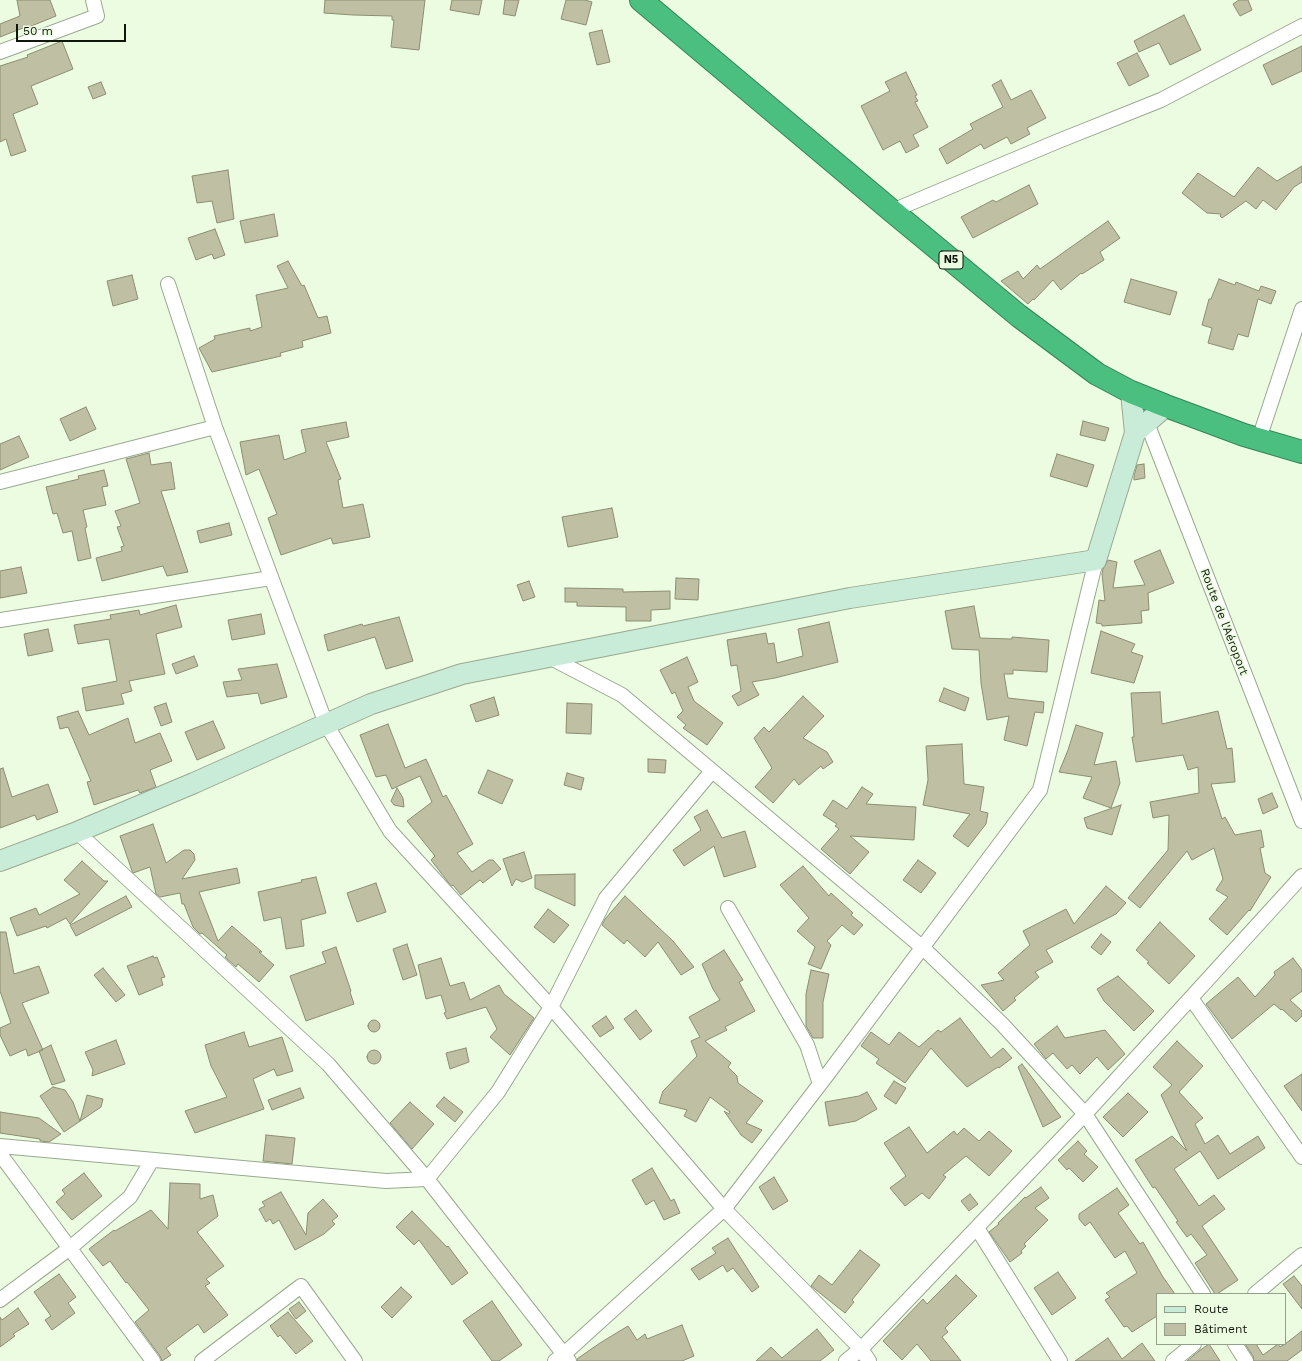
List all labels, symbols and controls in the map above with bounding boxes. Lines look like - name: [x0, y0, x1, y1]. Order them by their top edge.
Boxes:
- scale bar: [18, 16, 128, 42]
- text: 50 m: [23, 24, 53, 38]
- road number: N5: [939, 251, 963, 269]
- street label: Route de l'Aéroport: [1197, 567, 1251, 677]
- legend: [1156, 1293, 1286, 1345]
- text: Route: [1194, 1302, 1228, 1316]
- text: Bâtiment: [1194, 1322, 1247, 1336]

